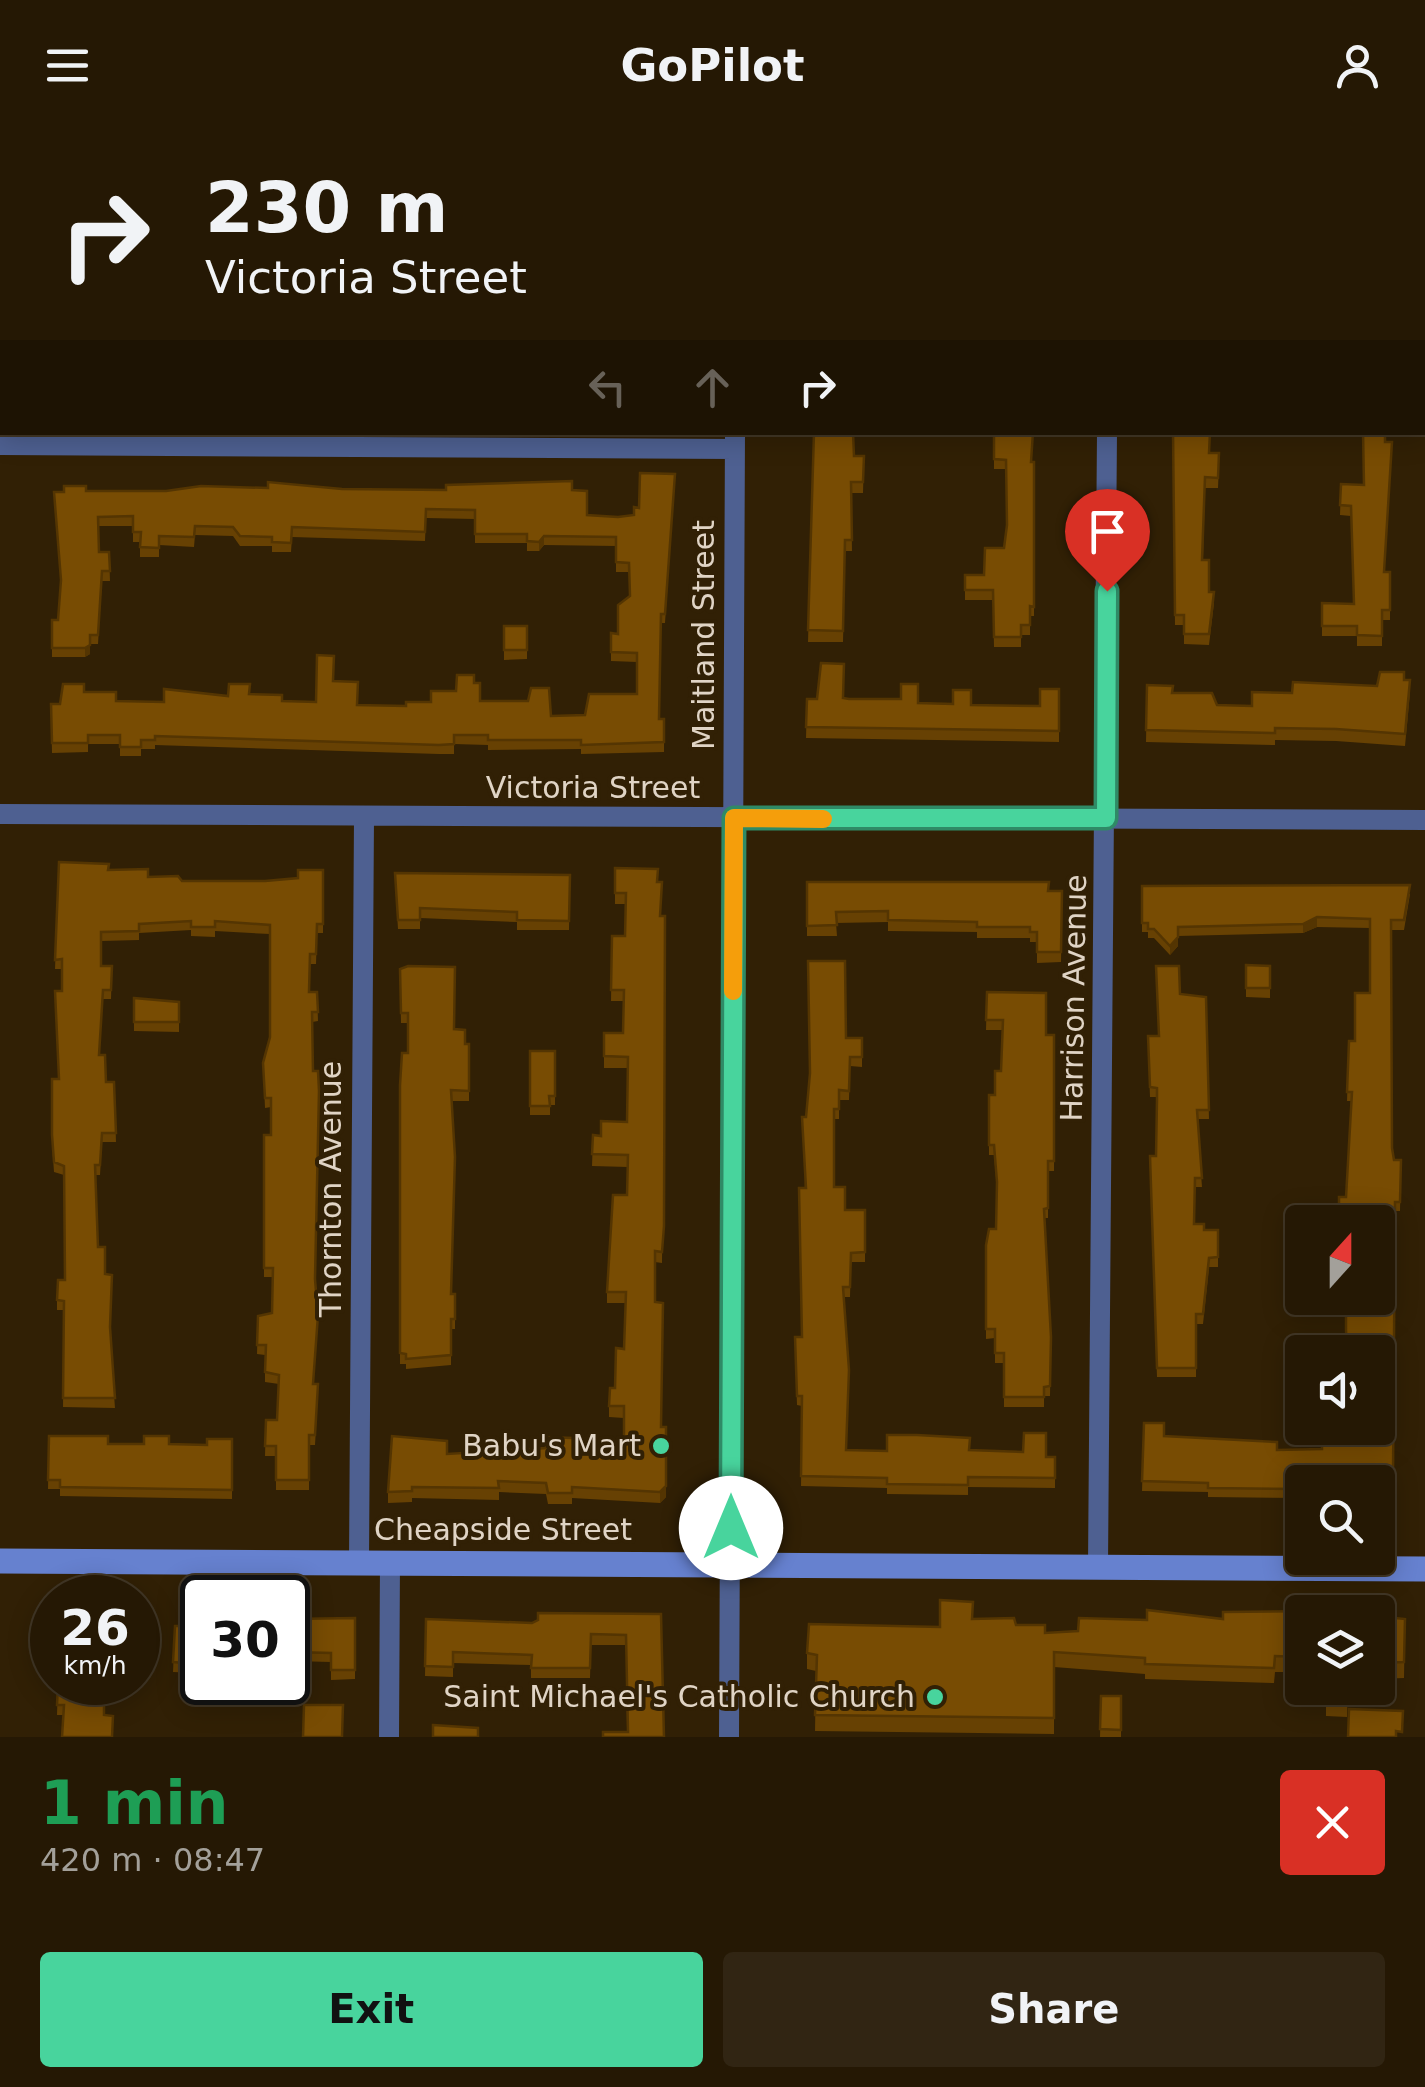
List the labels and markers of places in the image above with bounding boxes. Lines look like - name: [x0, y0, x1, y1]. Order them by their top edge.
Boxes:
- pin: [1065, 489, 1150, 592]
- place label: Babu's Mart: [462, 1428, 641, 1463]
- marker: Babu's Mart: [650, 1435, 672, 1457]
- place label: Saint Michael's Catholic Church: [443, 1679, 915, 1714]
- marker: Saint Michael's Catholic Church: [924, 1686, 946, 1708]

